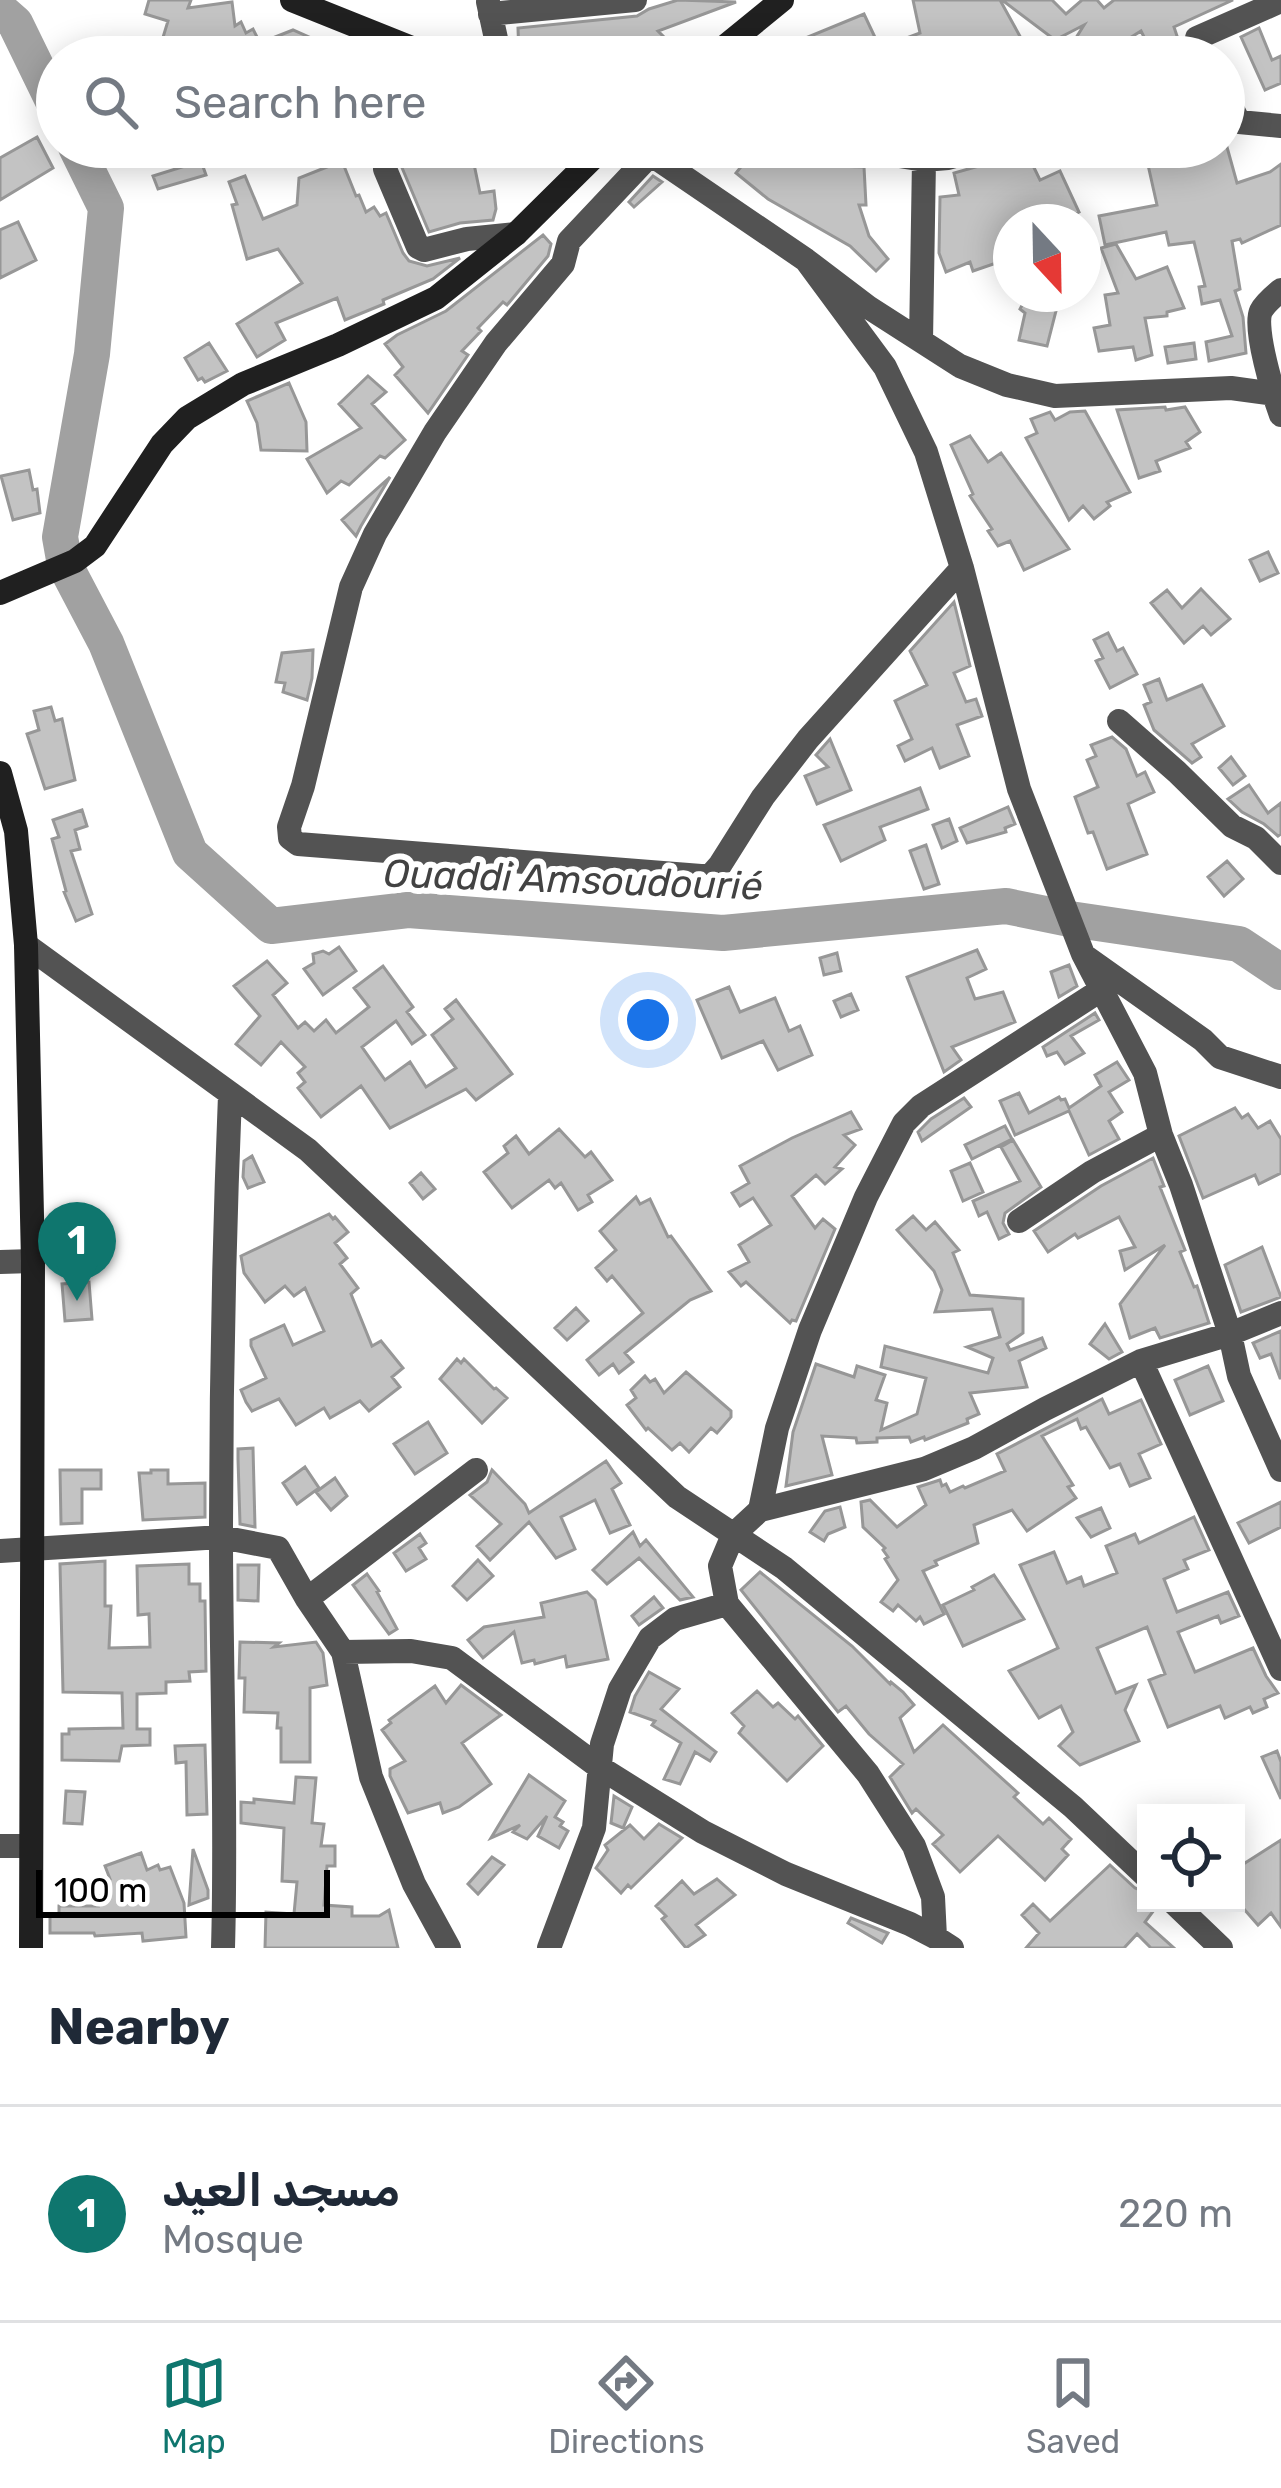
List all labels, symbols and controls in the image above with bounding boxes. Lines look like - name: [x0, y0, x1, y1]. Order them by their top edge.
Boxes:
- search box: [36, 36, 1245, 168]
- icon: search: [78, 69, 144, 135]
- text: Search here: [174, 76, 426, 129]
- north arrow: [993, 204, 1101, 312]
- water label: Ouaddi Amsoudourié: [383, 850, 763, 910]
- your location: [618, 990, 678, 1050]
- pin: 1: [38, 1202, 116, 1301]
- map controls: [1137, 1804, 1245, 1912]
- button: locate: [1137, 1804, 1245, 1912]
- scale bar: [36, 1864, 330, 1917]
- text: 100 m: [54, 1871, 147, 1910]
- text: Nearby: [48, 1996, 230, 2057]
- text: مسجد العيد: [162, 2164, 400, 2217]
- text: 1: [77, 2191, 97, 2237]
- text: 220 m: [1118, 2191, 1233, 2237]
- text: Mosque: [162, 2217, 304, 2263]
- tab: Map: [161, 2350, 227, 2461]
- tab: Directions: [548, 2350, 705, 2461]
- tab: Saved: [1026, 2350, 1120, 2461]

